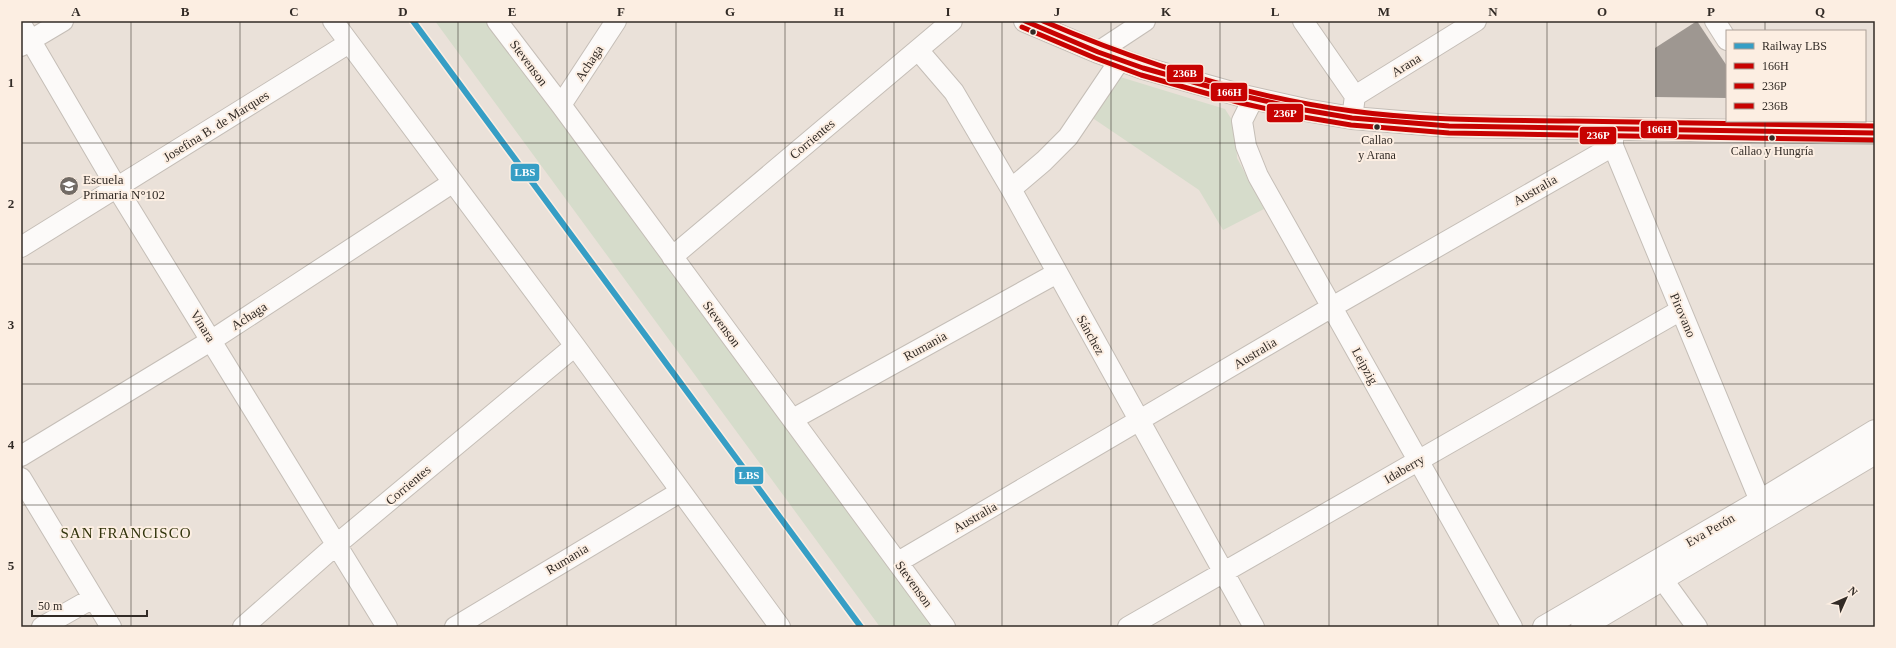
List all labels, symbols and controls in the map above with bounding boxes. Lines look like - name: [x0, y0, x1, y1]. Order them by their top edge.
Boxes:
- text: A: [71, 4, 81, 19]
- text: B: [181, 4, 190, 19]
- text: C: [289, 4, 299, 19]
- text: D: [398, 4, 408, 19]
- text: E: [508, 4, 516, 19]
- text: F: [617, 4, 625, 19]
- text: G: [725, 4, 735, 19]
- text: H: [834, 4, 844, 19]
- text: I: [945, 4, 951, 19]
- text: J: [1054, 4, 1061, 19]
- text: K: [1161, 4, 1172, 19]
- text: L: [1271, 4, 1280, 19]
- text: M: [1378, 4, 1390, 19]
- text: N: [1488, 4, 1498, 19]
- text: O: [1597, 4, 1607, 19]
- text: P: [1707, 4, 1715, 19]
- text: Q: [1815, 4, 1825, 19]
- unlabelled marker: [1028, 27, 1038, 37]
- legend: [1726, 30, 1866, 122]
- street label: Stevenson: [507, 37, 551, 89]
- text: Railway LBS: [1762, 39, 1827, 53]
- street label: Achaga: [572, 42, 606, 84]
- street label: Arana: [1389, 50, 1424, 80]
- text: 166H: [1762, 59, 1789, 73]
- line badge: 236B: [1166, 64, 1204, 83]
- text: 236B: [1173, 67, 1198, 79]
- text: 1: [8, 75, 14, 90]
- text: 236P: [1762, 79, 1787, 93]
- line badge: 166H: [1210, 82, 1248, 102]
- text: 166H: [1216, 86, 1242, 98]
- street label: Josefina B. de Marques: [160, 87, 272, 165]
- text: 236B: [1762, 99, 1788, 113]
- line badge: 236P: [1266, 103, 1304, 123]
- text: 236P: [1273, 107, 1297, 119]
- street label: Corrientes: [786, 116, 838, 162]
- line badge: 166H: [1640, 120, 1678, 139]
- marker: Callao y Arana: [1372, 122, 1382, 132]
- text: 166H: [1646, 123, 1672, 135]
- line badge: 236P: [1579, 126, 1617, 145]
- text: 236P: [1586, 129, 1610, 141]
- place label: Callao y Arana: [1358, 133, 1396, 162]
- marker: Callao y Hungría: [1767, 133, 1777, 143]
- place label: Callao y Hungría: [1731, 144, 1814, 158]
- line badge: LBS: [510, 163, 540, 182]
- text: LBS: [515, 166, 535, 178]
- street label: Australia: [1511, 171, 1560, 208]
- place label: Escuela Primaria N°102: [83, 172, 165, 202]
- school or university icon: Escuela Primaria N°102: [58, 175, 80, 197]
- text: 2: [8, 196, 14, 211]
- street label: Pirovano: [1667, 290, 1699, 340]
- street label: Stevenson: [700, 298, 744, 350]
- street label: Achaga: [228, 299, 270, 333]
- street label: Vinara: [187, 307, 219, 345]
- street label: Sánchez: [1074, 312, 1108, 358]
- text: 3: [8, 317, 15, 332]
- street label: Rumania: [901, 328, 949, 364]
- street label: Australia: [1231, 334, 1279, 372]
- street label: Leipzig: [1349, 345, 1381, 387]
- text: 4: [8, 437, 15, 452]
- street label: Idaberry: [1381, 451, 1427, 487]
- street label: Corrientes: [382, 462, 434, 508]
- line badge: LBS: [734, 466, 764, 485]
- text: LBS: [739, 469, 759, 481]
- street label: Australia: [951, 498, 1000, 535]
- street label: Eva Perón: [1683, 510, 1737, 550]
- district label: SAN FRANCISCO: [61, 525, 191, 541]
- street label: Rumania: [543, 540, 591, 578]
- text: 5: [8, 558, 15, 573]
- street label: Stevenson: [892, 558, 936, 610]
- north arrow: [1826, 578, 1866, 618]
- text: N: [1846, 584, 1860, 598]
- scale bar: [32, 592, 147, 618]
- text: 50 m: [38, 599, 63, 613]

